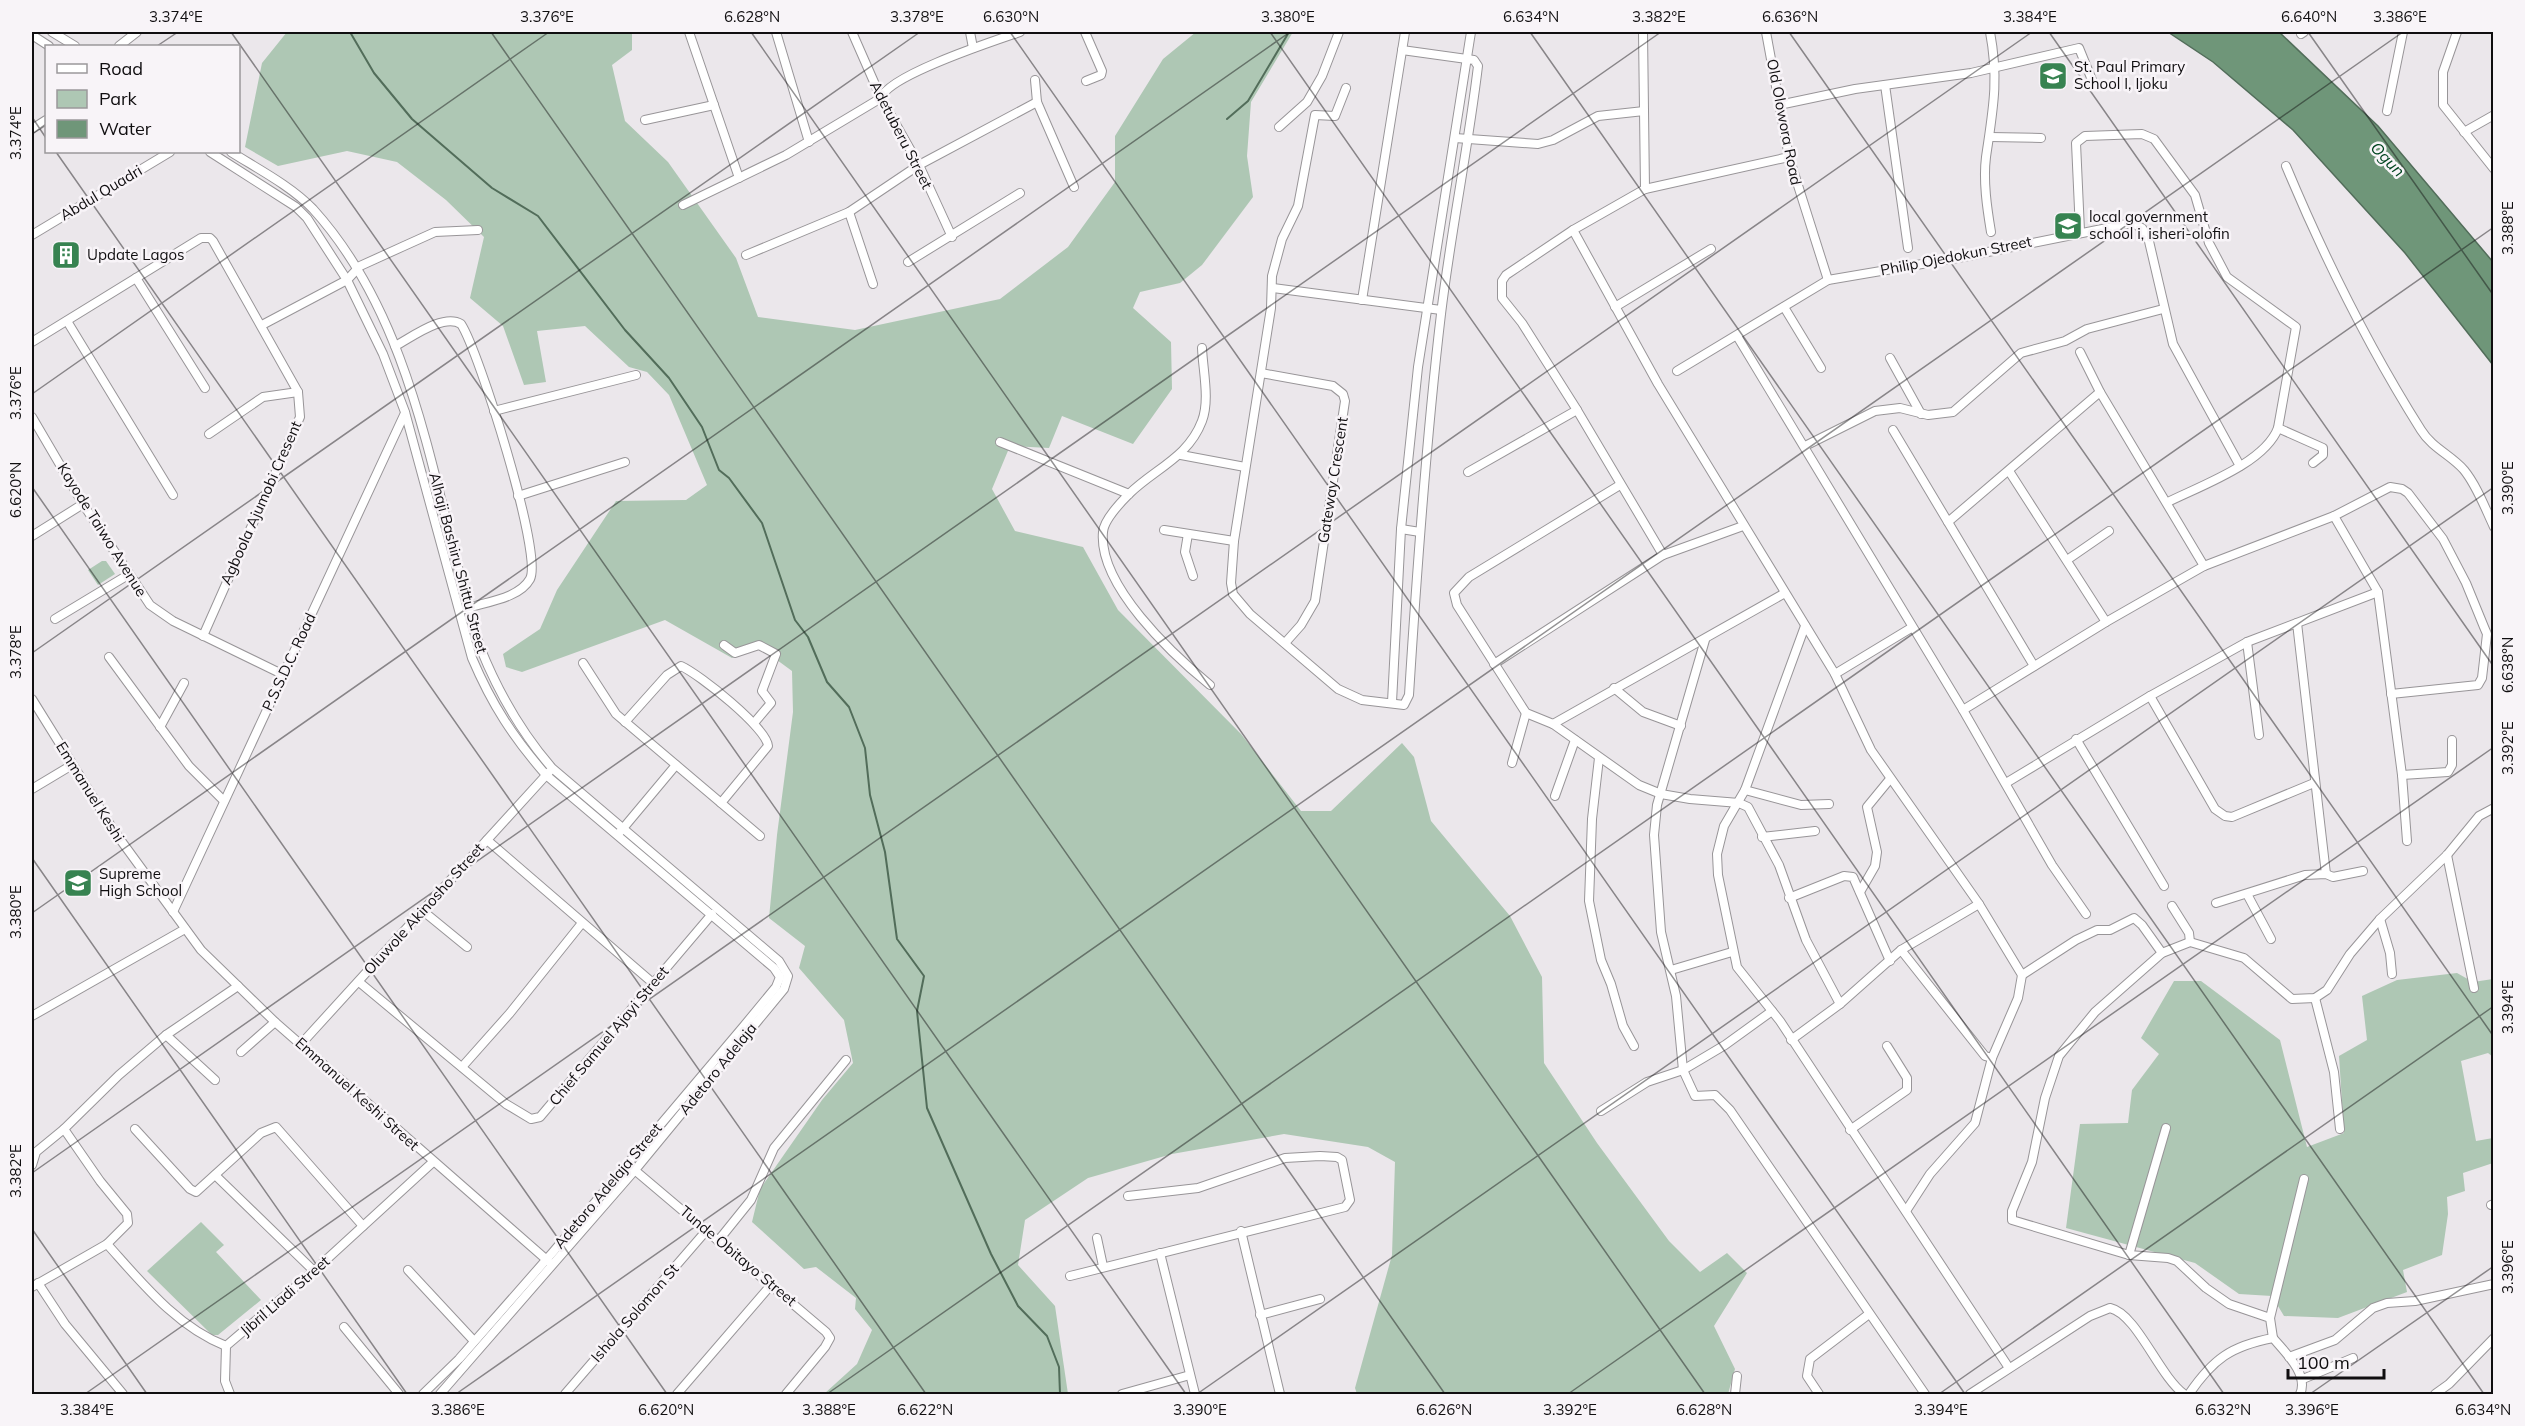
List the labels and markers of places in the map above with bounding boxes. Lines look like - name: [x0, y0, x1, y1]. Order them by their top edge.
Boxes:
- place label: St. Paul Primary School I, Ijoku: [2074, 57, 2185, 93]
- school or university icon: St. Paul Primary School I, Ijoku: [2037, 60, 2069, 92]
- place label: local government school i, isheri-olofin: [2089, 207, 2230, 243]
- school or university icon: local government school i, isheri-olofin: [2052, 210, 2084, 242]
- building icon: Update Lagos: [50, 239, 82, 271]
- place label: Update Lagos: [87, 245, 184, 264]
- place label: Supreme High School: [99, 864, 182, 900]
- school or university icon: Supreme High School: [62, 867, 94, 899]

